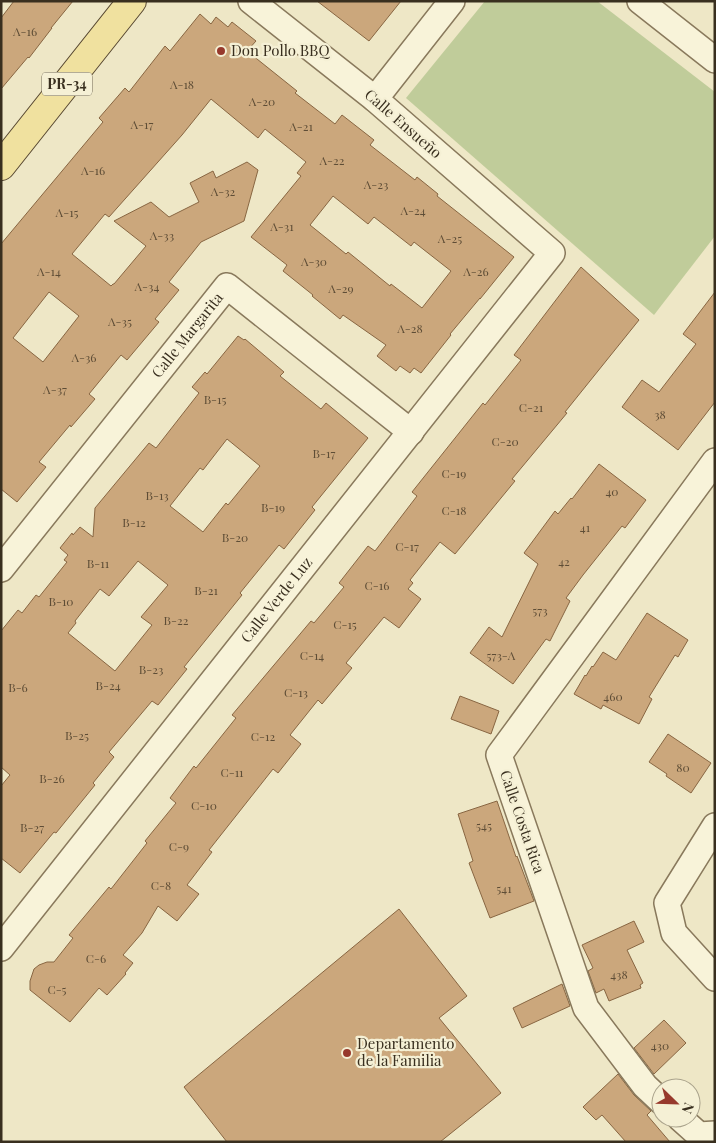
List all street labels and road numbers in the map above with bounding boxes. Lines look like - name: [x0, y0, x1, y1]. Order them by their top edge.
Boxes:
- road number: PR-34: [42, 72, 92, 96]
- street label: Calle Ensueño: [361, 84, 446, 162]
- street label: Calle Margarita: [147, 287, 227, 382]
- street label: Calle Verde Luz: [236, 552, 316, 647]
- street label: Calle Costa Rica: [496, 767, 550, 876]

